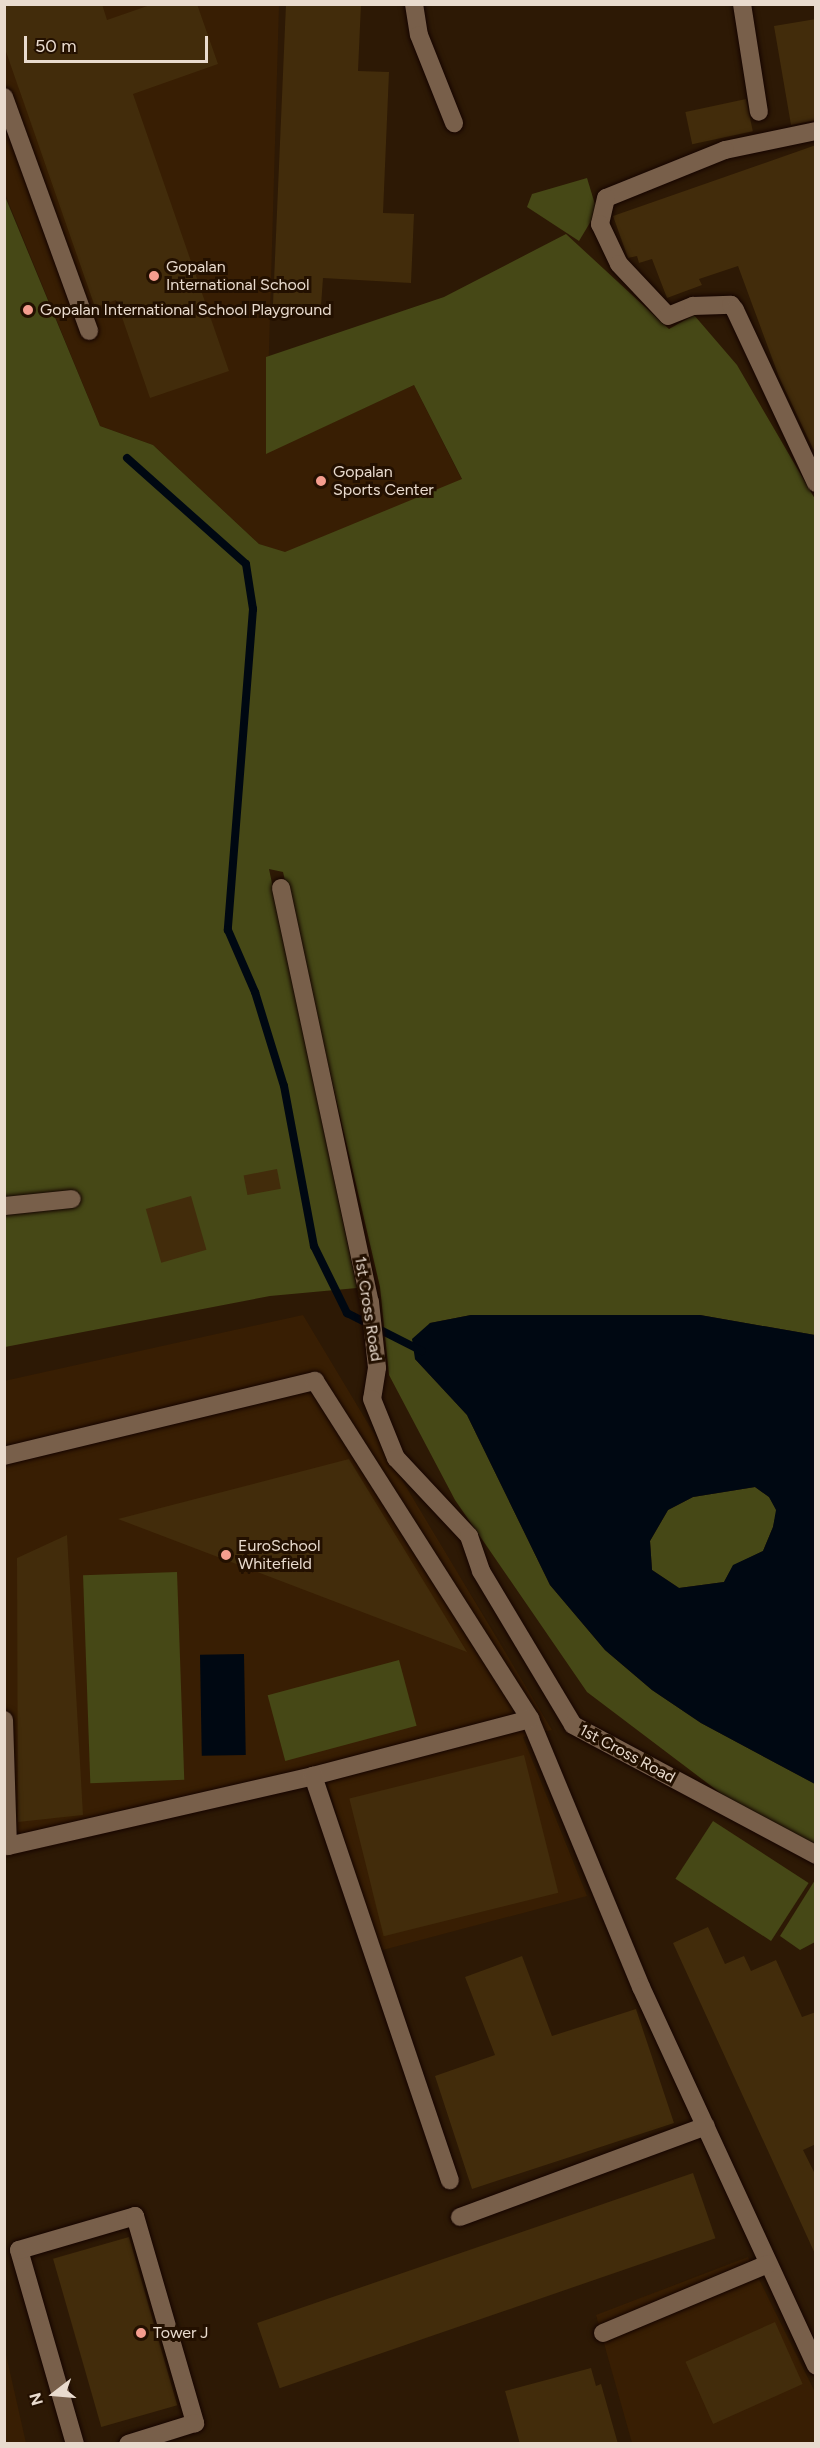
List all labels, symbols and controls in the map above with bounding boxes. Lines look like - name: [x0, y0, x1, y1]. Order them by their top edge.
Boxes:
- scale bar: [27, 24, 212, 62]
- text: 50 m: [35, 35, 77, 57]
- place label: Gopalan International School: [166, 257, 310, 295]
- marker: Gopalan International School: [147, 269, 161, 283]
- place label: Gopalan International School Playground: [40, 300, 332, 320]
- marker: Gopalan International School Playground: [21, 303, 35, 317]
- place label: Gopalan Sports Center: [333, 462, 434, 500]
- marker: Gopalan Sports Center: [314, 474, 328, 488]
- street label: 1st Cross Road: [350, 1255, 386, 1363]
- place label: EuroSchool Whitefield: [238, 1536, 321, 1574]
- marker: EuroSchool Whitefield: [219, 1548, 233, 1562]
- street label: 1st Cross Road: [576, 1721, 678, 1787]
- place label: Tower J: [153, 2323, 209, 2343]
- marker: Tower J: [134, 2326, 148, 2340]
- north arrow: [24, 2364, 84, 2424]
- text: N: [25, 2391, 47, 2408]

